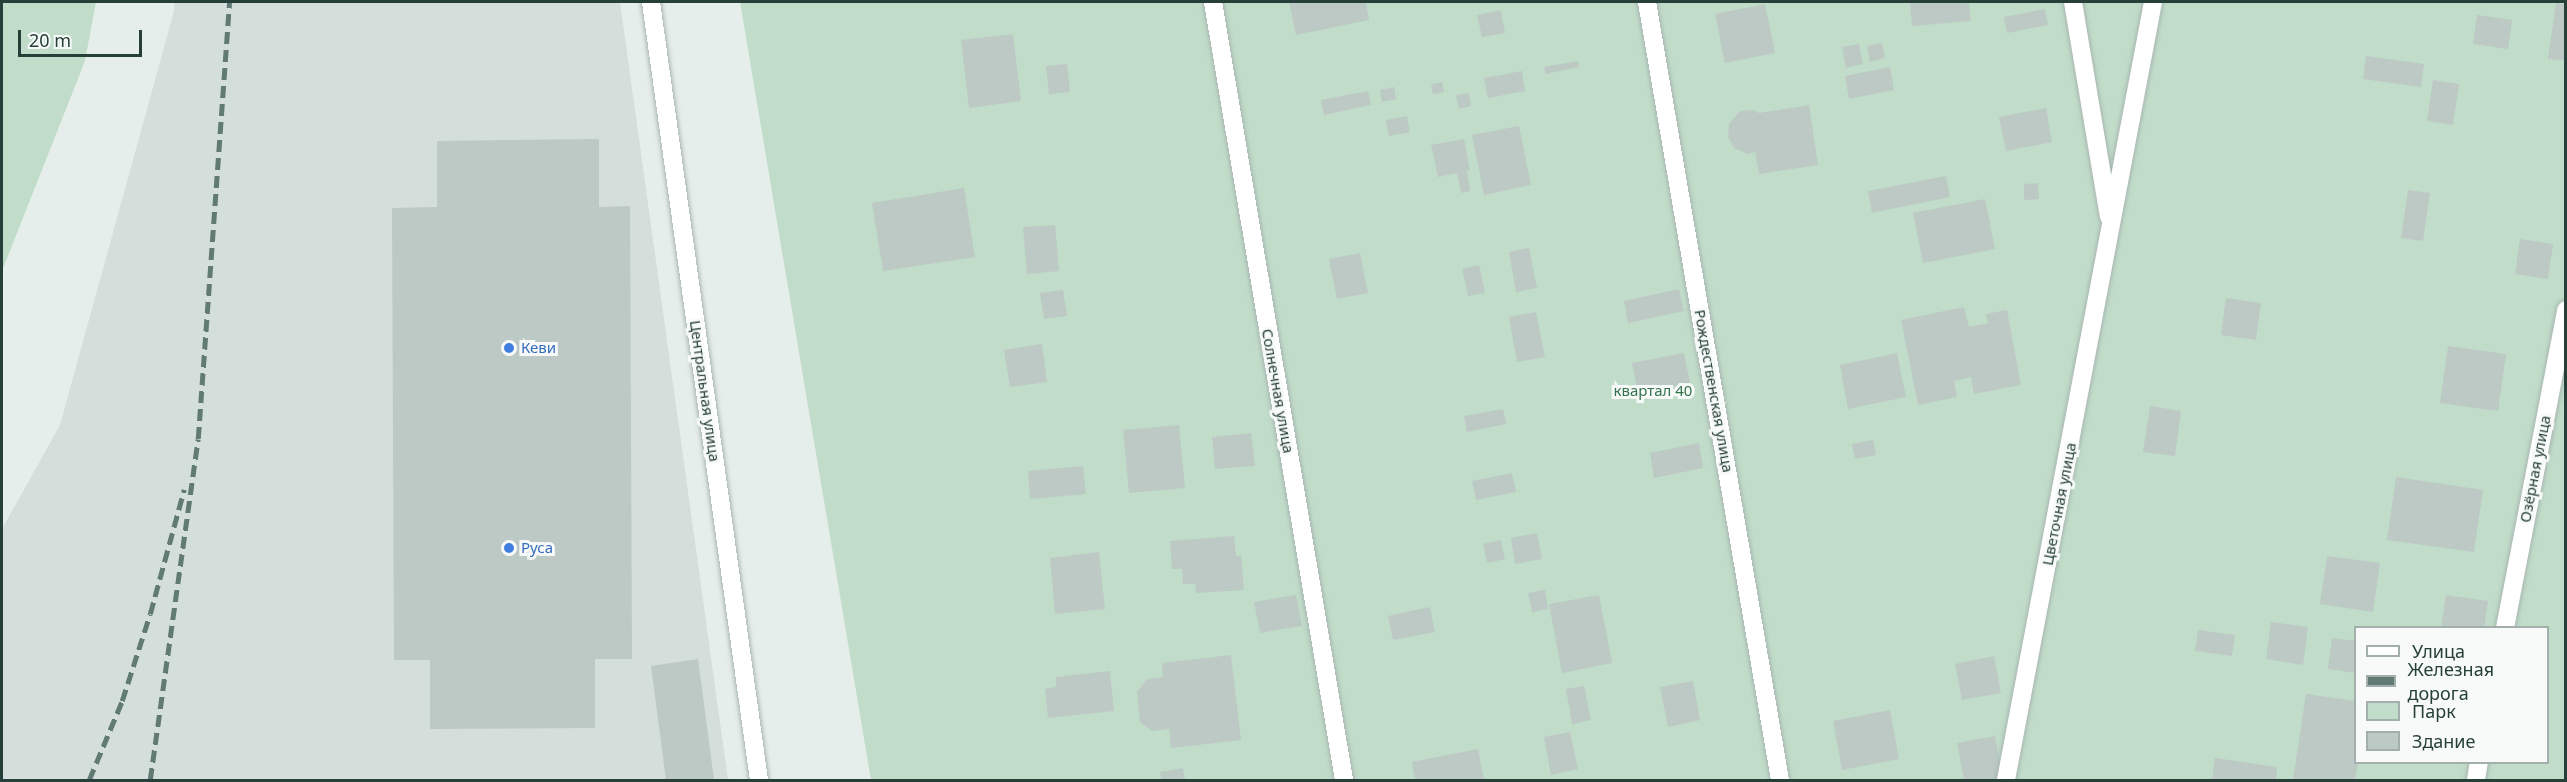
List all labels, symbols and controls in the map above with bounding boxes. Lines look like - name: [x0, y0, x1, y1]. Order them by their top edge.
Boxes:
- scale bar: [21, 18, 146, 56]
- text: 20 m: [29, 28, 71, 52]
- street label: Рождественская улица: [1691, 308, 1737, 474]
- street label: Центральная улица: [686, 319, 724, 463]
- street label: Солнечная улица: [1258, 327, 1298, 455]
- place label: Кеви: [521, 339, 556, 357]
- marker: Кеви: [502, 341, 516, 355]
- park label: квартал 40: [1614, 382, 1692, 400]
- street label: Озёрная улица: [2516, 414, 2554, 524]
- street label: Цветочная улица: [2038, 441, 2080, 567]
- place label: Руса: [521, 539, 553, 557]
- marker: Руса: [502, 541, 516, 555]
- legend: [2354, 626, 2549, 764]
- text: Улица: [2412, 639, 2465, 663]
- text: Железная дорога: [2408, 657, 2494, 705]
- text: Парк: [2412, 699, 2456, 723]
- text: Здание: [2412, 729, 2475, 753]

